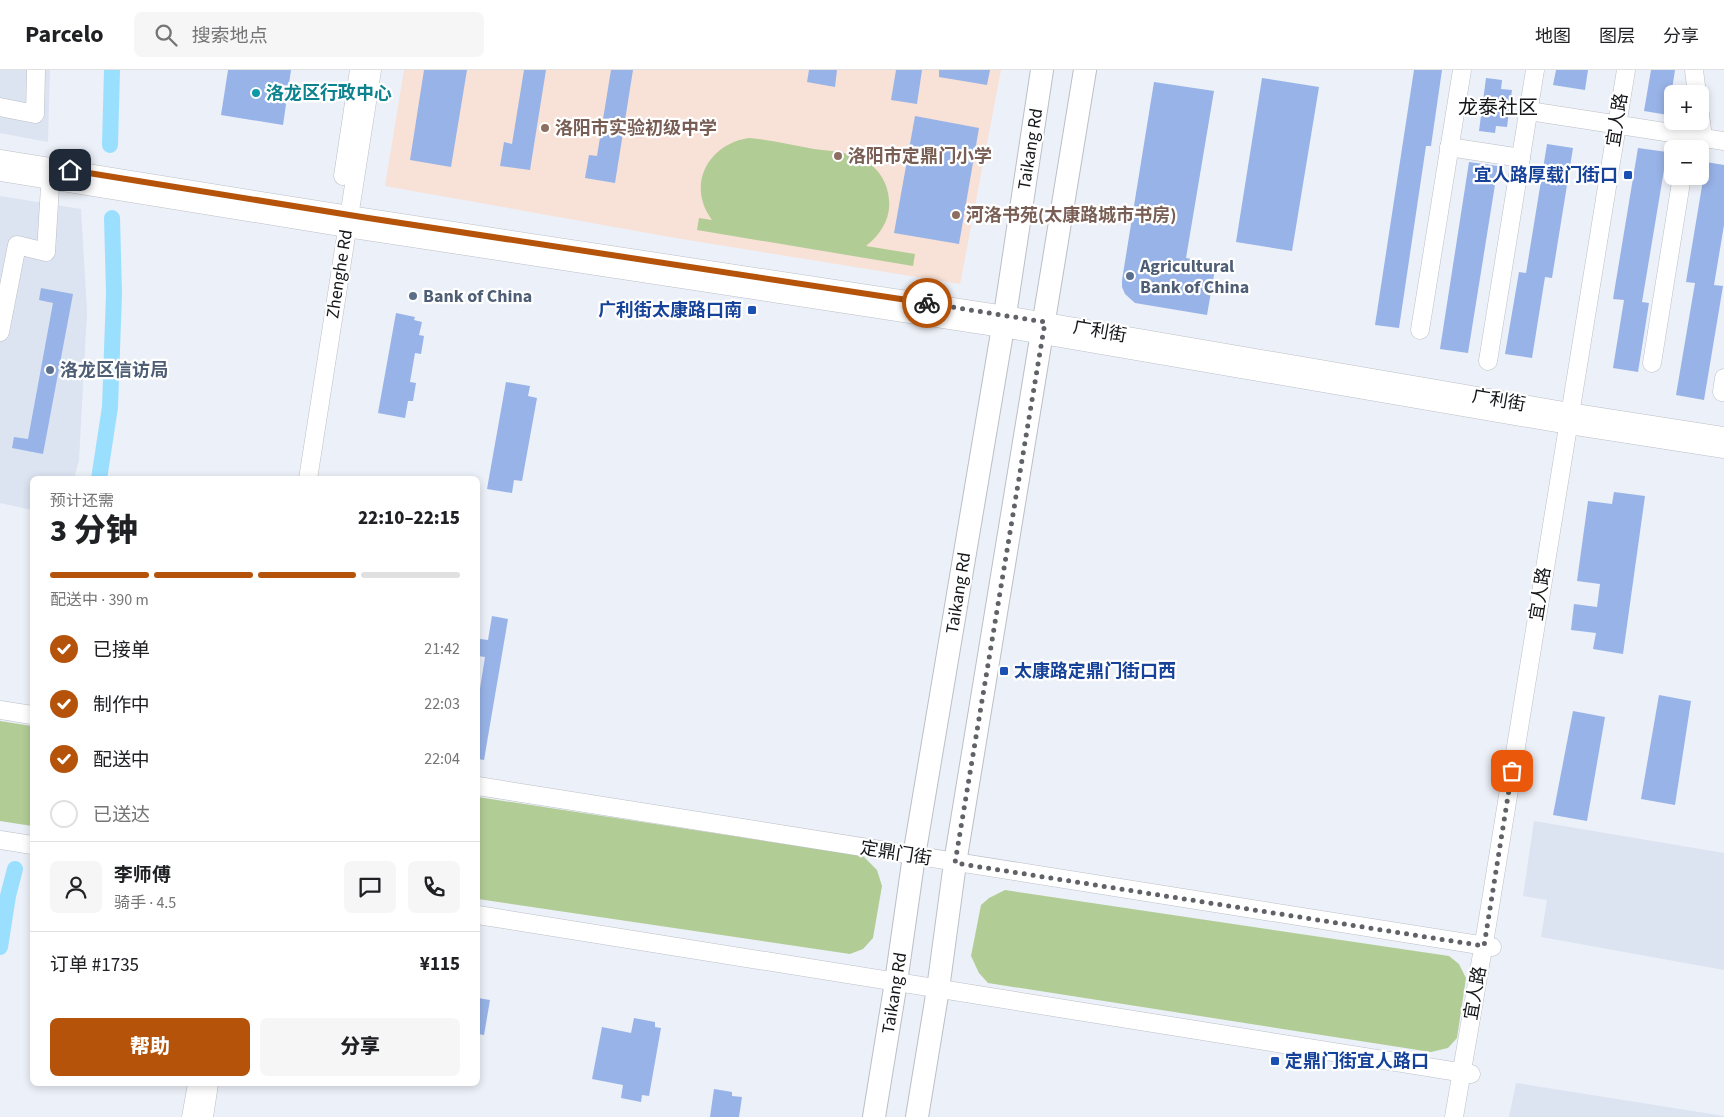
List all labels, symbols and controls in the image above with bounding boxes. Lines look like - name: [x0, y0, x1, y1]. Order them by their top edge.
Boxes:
- search box: [134, 12, 484, 57]
- text: Parcelo: [25, 17, 104, 52]
- icon: search: [152, 21, 180, 49]
- text: 搜索地点: [192, 23, 268, 50]
- text: 地图: [1535, 24, 1571, 49]
- text: 图层: [1599, 24, 1635, 49]
- text: 分享: [1663, 24, 1699, 49]
- place label: 洛龙区行政中心: [266, 81, 392, 106]
- map controls: [1664, 85, 1709, 185]
- button: +: [1664, 85, 1709, 130]
- marker: 洛龙区行政中心: [250, 87, 262, 99]
- street label: 宜人路: [1601, 91, 1634, 149]
- district label: 龙泰社区: [1458, 94, 1538, 122]
- street label: Taikang Rd: [1012, 107, 1049, 192]
- place label: 洛阳市实验初级中学: [555, 116, 717, 141]
- marker: 洛阳市实验初级中学: [539, 122, 551, 134]
- button: −: [1664, 140, 1709, 185]
- place label: 洛阳市定鼎门小学: [848, 144, 992, 169]
- pin: [49, 149, 91, 191]
- marker: 洛阳市定鼎门小学: [832, 150, 844, 162]
- icon: home: [56, 156, 84, 184]
- place label: 宜人路厚载门街口: [1474, 163, 1618, 188]
- marker: 宜人路厚载门街口: [1622, 169, 1634, 181]
- place label: 河洛书苑(太康路城市书房): [966, 203, 1176, 228]
- marker: 河洛书苑(太康路城市书房): [950, 209, 962, 221]
- street label: Zhenghe Rd: [320, 228, 359, 320]
- place label: Agricultural Bank of China: [1139, 254, 1249, 300]
- marker: Agricultural Bank of China: [1124, 270, 1136, 282]
- courier: [902, 278, 952, 328]
- place label: Bank of China: [423, 284, 532, 309]
- icon: bike: [913, 289, 941, 317]
- marker: Bank of China: [407, 290, 419, 302]
- place label: 广利街太康路口南: [598, 298, 742, 323]
- marker: 广利街太康路口南: [746, 304, 758, 316]
- street label: 广利街: [1071, 314, 1129, 348]
- place label: 洛龙区信访局: [60, 358, 168, 383]
- marker: 洛龙区信访局: [44, 364, 56, 376]
- street label: 广利街: [1470, 383, 1528, 417]
- text: 预计还需: [50, 490, 114, 512]
- text: 22:10–22:15: [358, 505, 460, 532]
- text: 3 分钟: [50, 508, 138, 554]
- street label: Taikang Rd: [940, 551, 977, 636]
- street label: 宜人路: [1524, 565, 1557, 623]
- text: 配送中 · 390 m: [50, 589, 149, 611]
- icon: check: [50, 635, 78, 663]
- text: 已接单: [93, 637, 150, 664]
- text: 21:42: [424, 638, 460, 660]
- place label: 太康路定鼎门街口西: [1014, 659, 1176, 684]
- marker: 太康路定鼎门街口西: [998, 665, 1010, 677]
- icon: check: [50, 690, 78, 718]
- text: 制作中: [93, 692, 150, 719]
- text: 22:03: [424, 693, 460, 715]
- icon: check: [50, 745, 78, 773]
- text: 配送中: [93, 747, 150, 774]
- text: 22:04: [424, 748, 460, 770]
- pin: [1491, 750, 1533, 792]
- icon: bag: [1498, 757, 1526, 785]
- text: 已送达: [93, 802, 150, 829]
- street label: 定鼎门街: [858, 836, 933, 871]
- button: person: [50, 861, 102, 913]
- button: chat: [344, 861, 396, 913]
- button: phone: [408, 861, 460, 913]
- text: 李师傅: [114, 862, 171, 889]
- text: 骑手 · 4.5: [114, 892, 176, 914]
- text: ¥115: [420, 951, 460, 978]
- street label: Taikang Rd: [876, 951, 913, 1036]
- text: 订单 #1735: [50, 952, 139, 979]
- street label: 宜人路: [1458, 964, 1492, 1022]
- button: 帮助: [50, 1018, 250, 1076]
- button: 分享: [260, 1018, 460, 1076]
- place label: 定鼎门街宜人路口: [1285, 1049, 1429, 1074]
- marker: 定鼎门街宜人路口: [1269, 1055, 1281, 1067]

